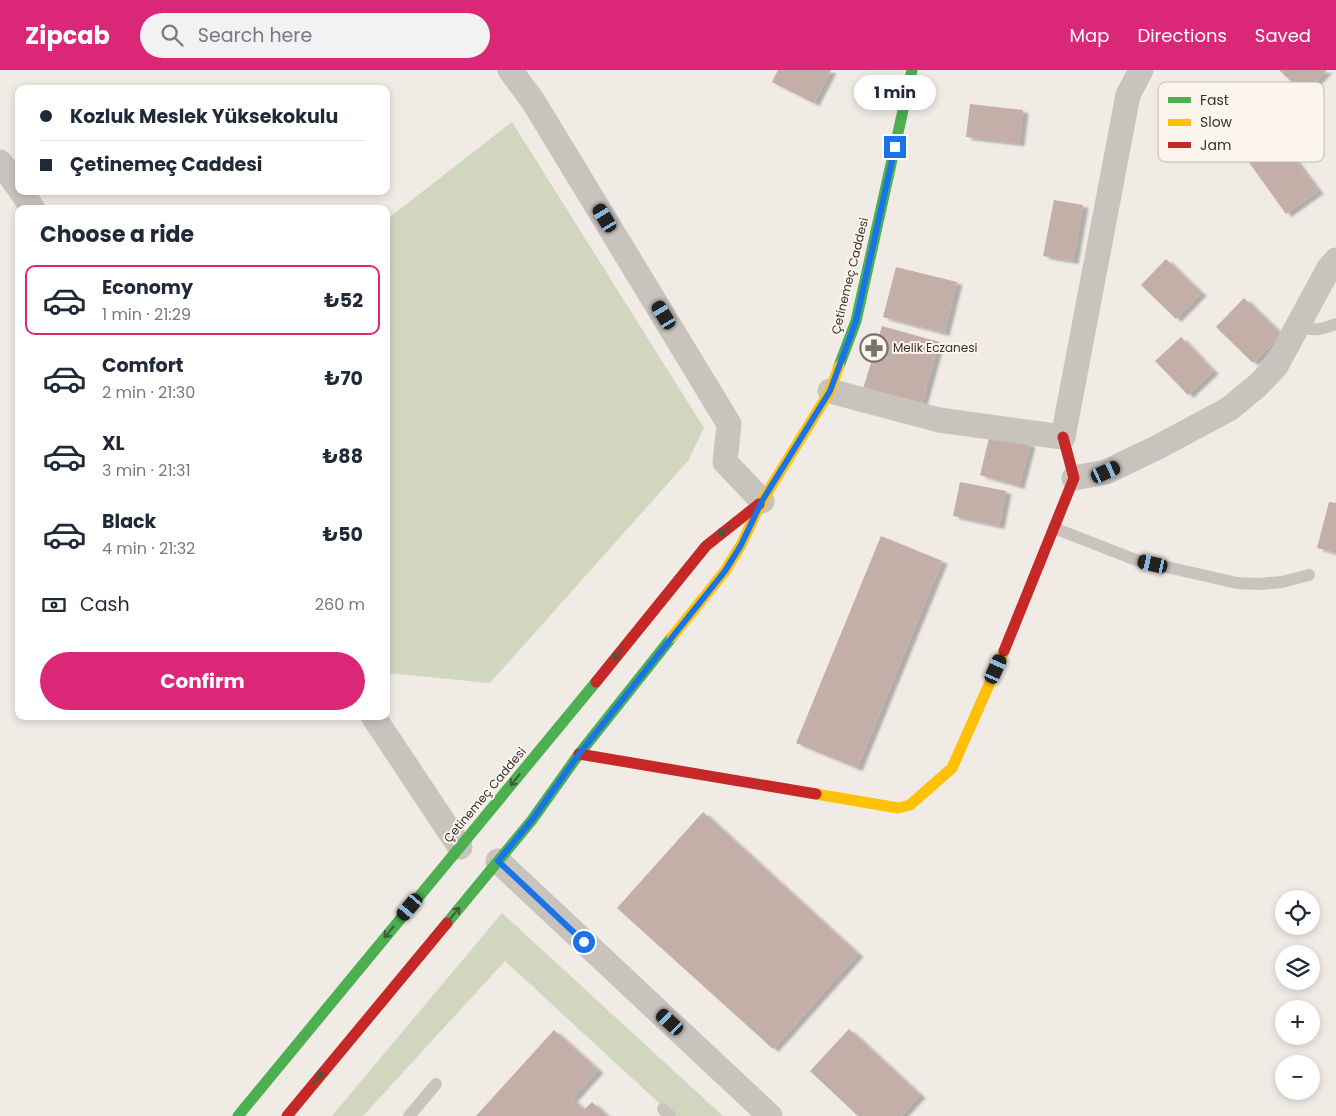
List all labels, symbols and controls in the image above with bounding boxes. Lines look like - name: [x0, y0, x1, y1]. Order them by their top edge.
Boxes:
- search box: [140, 13, 490, 58]
- text: Zipcab: [25, 19, 110, 52]
- icon: search: [158, 21, 186, 49]
- text: Search here: [198, 22, 312, 49]
- text: Map: [1070, 23, 1109, 48]
- text: Directions: [1137, 23, 1227, 48]
- text: Saved: [1255, 23, 1311, 48]
- callout: 1 min: [854, 75, 936, 110]
- text: 1 min: [874, 81, 916, 104]
- legend: [1158, 82, 1324, 162]
- text: Fast: [1200, 90, 1229, 110]
- text: Kozluk Meslek Yüksekokulu: [70, 103, 338, 130]
- text: Slow: [1200, 112, 1233, 132]
- text: Jam: [1200, 135, 1231, 155]
- route end: [884, 136, 906, 158]
- text: Çetinemeç Caddesi: [70, 151, 262, 178]
- car: [590, 201, 619, 235]
- street label: Çetinemeç Caddesi: [827, 216, 872, 336]
- text: Choose a ride: [40, 219, 194, 250]
- text: Economy: [102, 274, 193, 301]
- icon: car: [42, 278, 87, 323]
- text: ₺52: [324, 287, 363, 314]
- car: [649, 298, 678, 332]
- text: 1 min · 21:29: [102, 303, 191, 326]
- pharmacy icon: Melik Eczanesi: [859, 333, 889, 363]
- place label: Melik Eczanesi: [893, 339, 977, 356]
- text: Comfort: [102, 352, 184, 379]
- icon: car: [42, 356, 87, 401]
- text: ₺70: [325, 365, 363, 392]
- text: 2 min · 21:30: [102, 381, 195, 404]
- text: XL: [102, 430, 125, 457]
- icon: car: [42, 434, 87, 479]
- text: ₺88: [323, 443, 363, 470]
- text: 3 min · 21:31: [102, 459, 191, 482]
- car: [1089, 459, 1122, 485]
- text: Black: [102, 508, 156, 535]
- icon: car: [42, 512, 87, 557]
- text: ₺50: [322, 521, 363, 548]
- one-way arrow: [717, 525, 730, 537]
- text: 4 min · 21:32: [102, 537, 195, 560]
- car: [1136, 553, 1169, 575]
- icon: cash: [40, 591, 68, 619]
- text: Cash: [80, 591, 130, 618]
- text: 260 m: [315, 593, 365, 616]
- one-way arrow: [613, 647, 624, 660]
- button: Confirm: [40, 652, 365, 710]
- car: [983, 652, 1008, 686]
- street label: Çetinemeç Caddesi: [440, 743, 530, 846]
- one-way arrow: [510, 773, 521, 786]
- map controls: [1275, 890, 1320, 1100]
- button: locate: [1275, 890, 1320, 935]
- car: [394, 891, 425, 923]
- one-way arrow: [449, 907, 460, 920]
- one-way arrow: [384, 925, 395, 938]
- route start: [573, 931, 595, 953]
- button: layers: [1275, 945, 1320, 990]
- button: +: [1275, 1000, 1320, 1045]
- car: [653, 1006, 686, 1038]
- button: −: [1275, 1055, 1320, 1100]
- one-way arrow: [312, 1072, 323, 1085]

